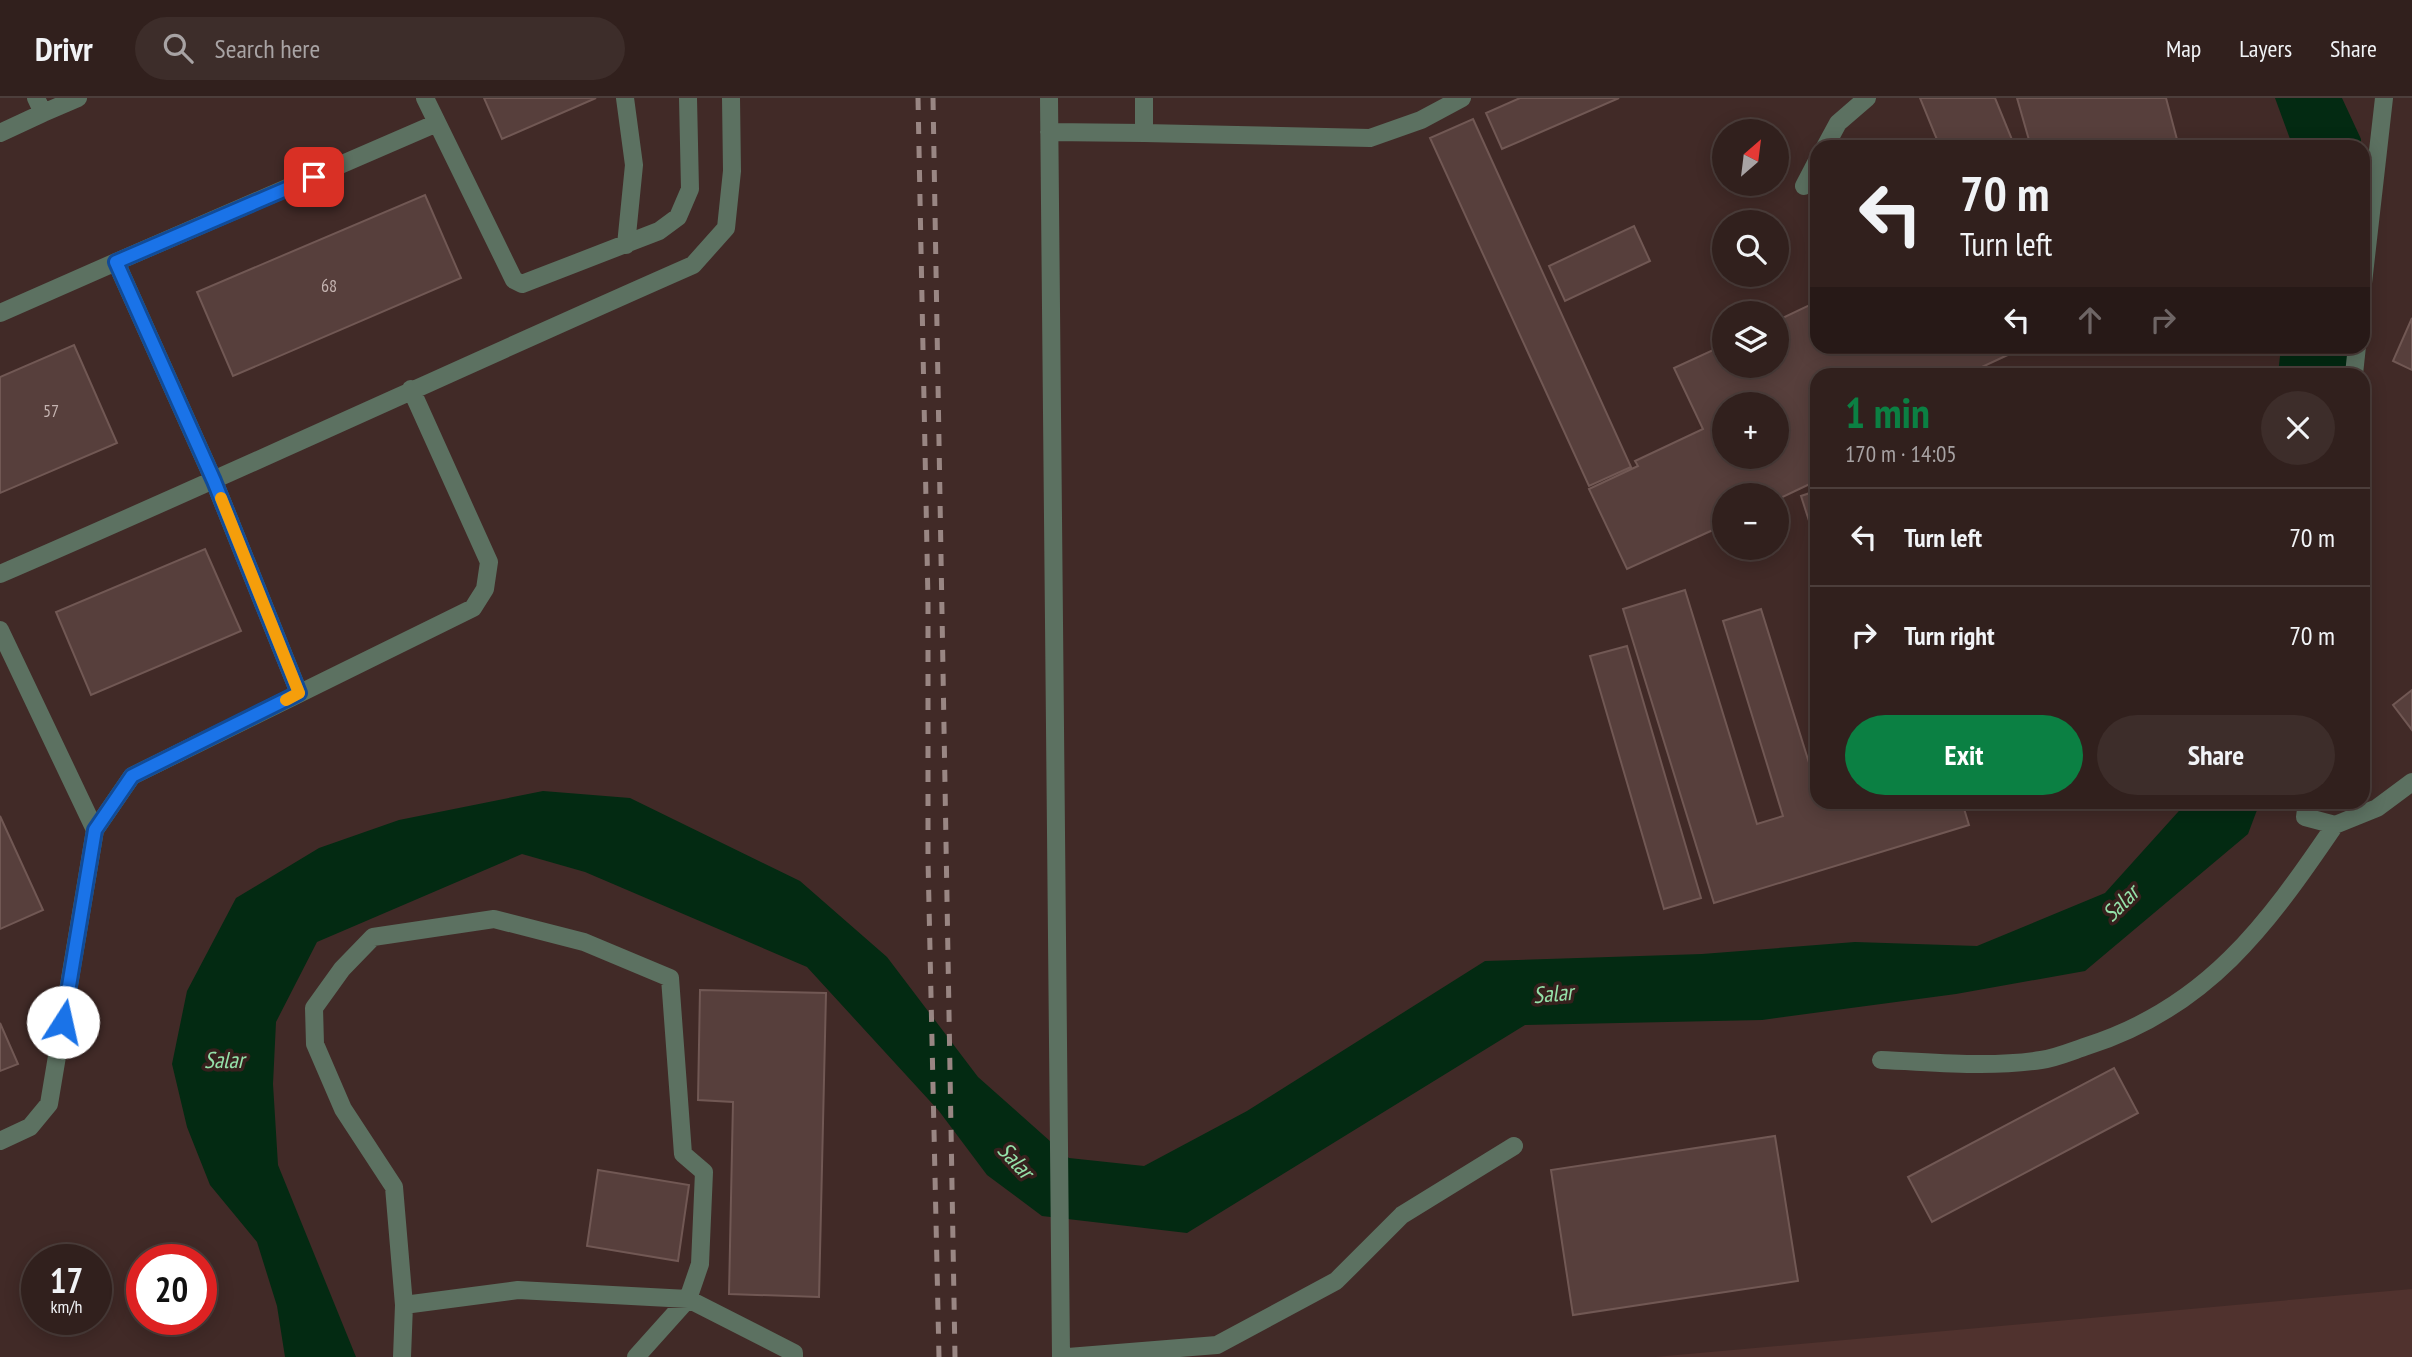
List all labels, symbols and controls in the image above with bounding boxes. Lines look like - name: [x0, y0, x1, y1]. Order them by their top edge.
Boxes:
- search box: [135, 17, 625, 80]
- text: Drivr: [35, 27, 93, 70]
- icon: search: [159, 29, 197, 67]
- text: Search here: [215, 32, 320, 65]
- text: Map: [2166, 33, 2201, 64]
- text: Layers: [2239, 33, 2292, 64]
- text: Share: [2330, 33, 2377, 64]
- north arrow: [1712, 119, 1788, 196]
- map controls: [1712, 119, 1789, 560]
- pin: [284, 147, 344, 207]
- icon: arrive: [295, 158, 333, 196]
- text: 70 m: [1960, 161, 2049, 225]
- icon: left: [1845, 168, 1936, 259]
- button: search: [1712, 210, 1789, 287]
- text: Turn left: [1960, 223, 2052, 265]
- house number: 68: [321, 274, 337, 297]
- button: layers: [1712, 301, 1789, 378]
- icon: left: [1998, 301, 2036, 339]
- icon: ahead: [2071, 301, 2109, 339]
- icon: right: [2144, 301, 2182, 339]
- text: 1 min: [1845, 385, 1930, 440]
- button: close: [2261, 391, 2335, 465]
- button: +: [1712, 392, 1789, 469]
- house number: 57: [43, 399, 59, 422]
- text: 170 m · 14:05: [1845, 439, 1957, 468]
- button: −: [1712, 483, 1789, 560]
- icon: left: [1845, 518, 1883, 556]
- text: Turn left: [1904, 521, 1982, 554]
- text: 70 m: [2289, 521, 2335, 554]
- icon: right: [1845, 616, 1883, 654]
- text: Turn right: [1904, 619, 1995, 652]
- text: 70 m: [2289, 619, 2335, 652]
- button: Exit: [1845, 715, 2083, 795]
- button: Share: [2097, 715, 2335, 795]
- water label: Salar: [2096, 876, 2147, 927]
- water label: Salar: [1532, 976, 1578, 1009]
- position arrow: [26, 985, 100, 1059]
- water label: Salar: [204, 1045, 248, 1074]
- water label: Salar: [992, 1136, 1043, 1187]
- speed limit sign: 20: [126, 1244, 217, 1335]
- text: 17: [50, 1257, 83, 1303]
- text: km/h: [51, 1295, 82, 1318]

